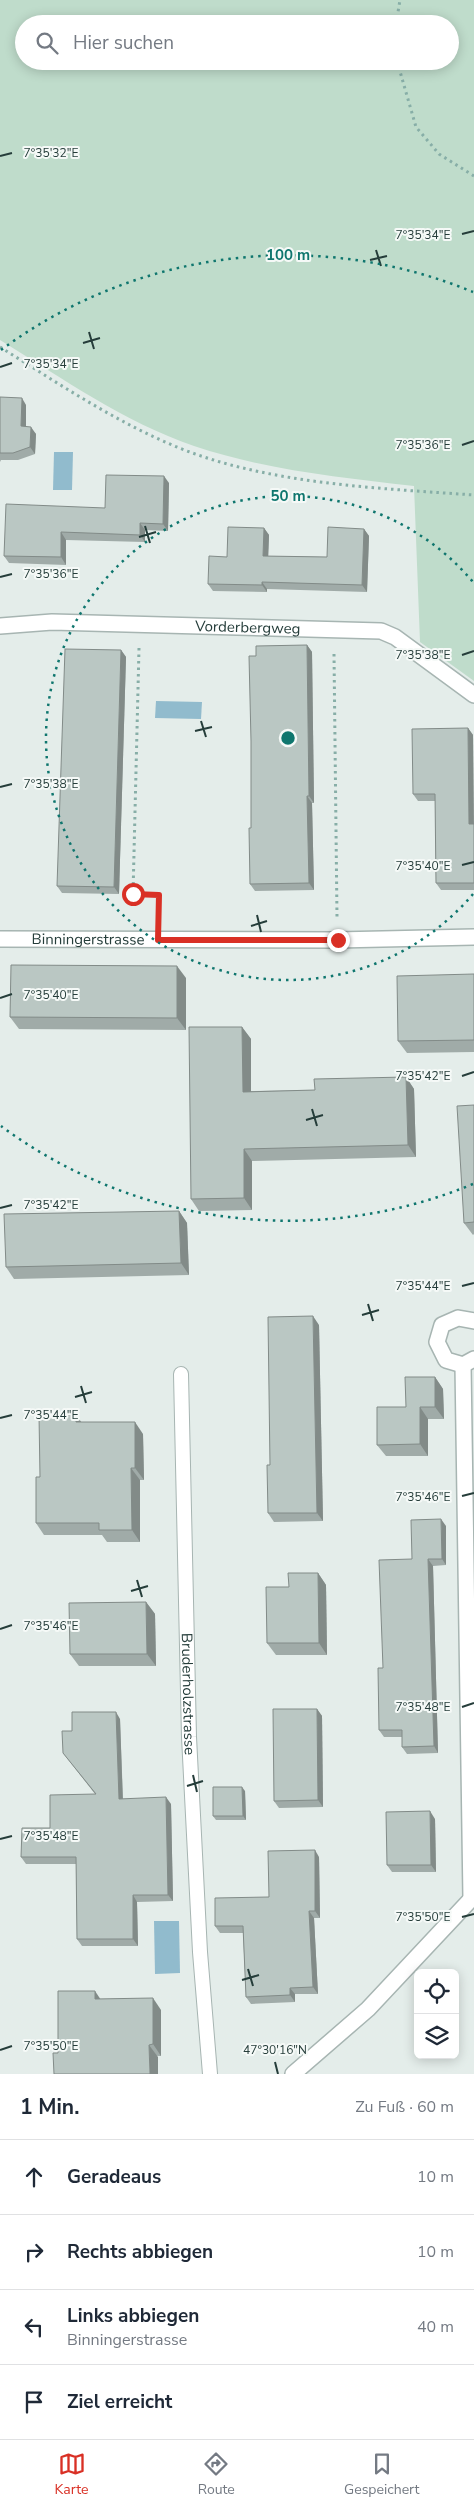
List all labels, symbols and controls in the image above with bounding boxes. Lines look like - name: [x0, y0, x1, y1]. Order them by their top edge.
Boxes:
- search box: [15, 15, 459, 70]
- icon: search: [33, 29, 61, 57]
- text: Hier suchen: [73, 30, 174, 56]
- text: 7°35'32"E: [24, 145, 78, 161]
- text: 7°35'34"E: [396, 227, 450, 243]
- text: 100 m: [266, 245, 310, 265]
- text: 7°35'34"E: [24, 356, 78, 372]
- text: 7°35'36"E: [396, 437, 450, 453]
- text: 50 m: [270, 486, 306, 506]
- text: 7°35'36"E: [24, 566, 78, 582]
- street label: Vorderbergweg: [194, 616, 301, 639]
- text: 7°35'38"E: [396, 647, 450, 663]
- centre of rings: [279, 729, 297, 747]
- text: 7°35'38"E: [24, 776, 78, 792]
- text: 7°35'40"E: [396, 858, 450, 874]
- route start: [122, 883, 145, 906]
- street label: Binningerstrasse: [32, 929, 144, 949]
- route end: [327, 929, 350, 952]
- text: 7°35'40"E: [24, 987, 78, 1003]
- text: 7°35'42"E: [396, 1068, 450, 1084]
- text: 7°35'42"E: [24, 1197, 78, 1213]
- text: 7°35'44"E: [396, 1278, 450, 1294]
- text: 7°35'44"E: [24, 1407, 78, 1423]
- text: 7°35'46"E: [396, 1489, 450, 1505]
- text: 7°35'46"E: [24, 1618, 78, 1634]
- street label: Bruderholzstrasse: [177, 1633, 200, 1756]
- text: 7°35'48"E: [396, 1699, 450, 1715]
- text: 7°35'48"E: [24, 1828, 78, 1844]
- text: 7°35'50"E: [396, 1909, 450, 1925]
- map controls: [414, 1969, 459, 2059]
- button: locate: [414, 1969, 459, 2014]
- button: layers: [414, 2014, 459, 2059]
- text: 7°35'50"E: [24, 2038, 78, 2054]
- text: 47°30'16"N: [243, 2042, 307, 2058]
- text: 1 Min.: [20, 2093, 79, 2121]
- text: Zu Fuß · 60 m: [355, 2096, 454, 2118]
- icon: ahead: [20, 2163, 48, 2191]
- text: Geradeaus: [67, 2164, 161, 2190]
- text: 10 m: [417, 2166, 454, 2188]
- icon: right: [20, 2238, 48, 2266]
- text: Rechts abbiegen: [67, 2239, 213, 2265]
- text: 10 m: [417, 2241, 454, 2263]
- text: Links abbiegen: [67, 2303, 199, 2329]
- icon: left: [20, 2313, 48, 2341]
- text: 40 m: [417, 2316, 454, 2338]
- text: Binningerstrasse: [67, 2329, 187, 2351]
- icon: arrive: [20, 2388, 48, 2416]
- text: Ziel erreicht: [67, 2389, 172, 2415]
- tab: Karte: [55, 2450, 88, 2499]
- tab: Route: [198, 2450, 235, 2499]
- tab: Gespeichert: [344, 2450, 419, 2499]

